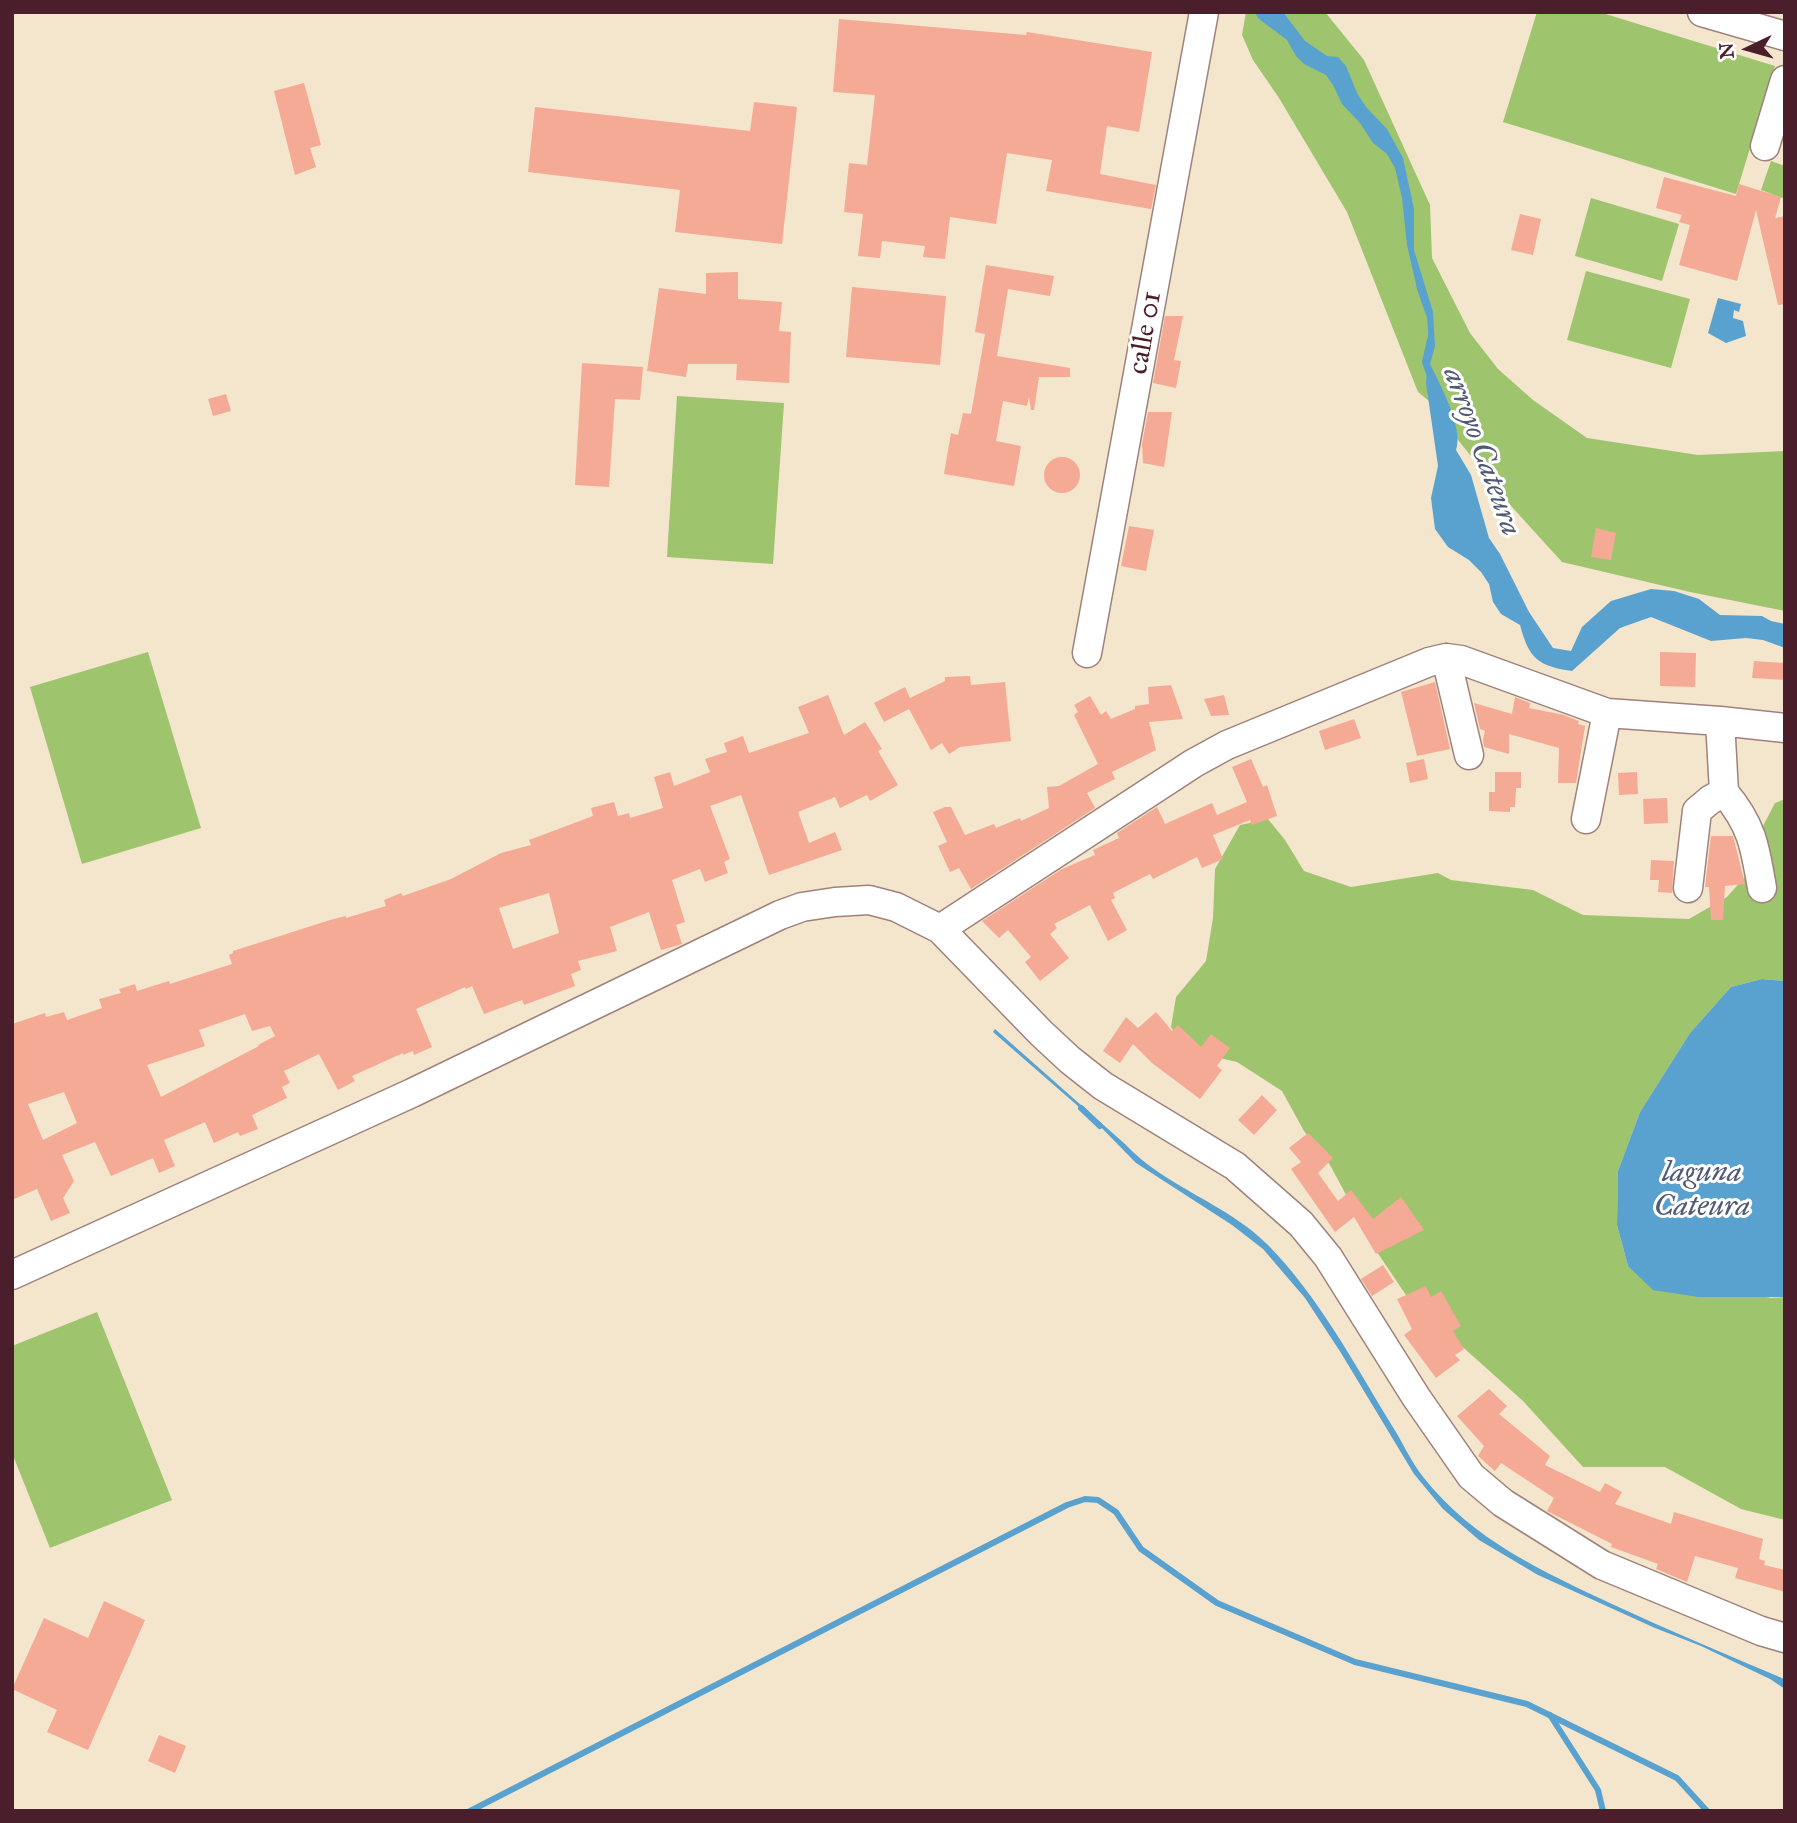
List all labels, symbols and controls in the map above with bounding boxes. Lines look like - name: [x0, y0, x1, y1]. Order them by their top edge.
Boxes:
- north arrow: [1713, 14, 1783, 84]
- text: N: [1714, 42, 1739, 60]
- street label: calle 01: [1122, 289, 1170, 377]
- water label: arroyo Cateura: [1434, 363, 1528, 541]
- water label: laguna Cateura: [1654, 1156, 1750, 1226]

